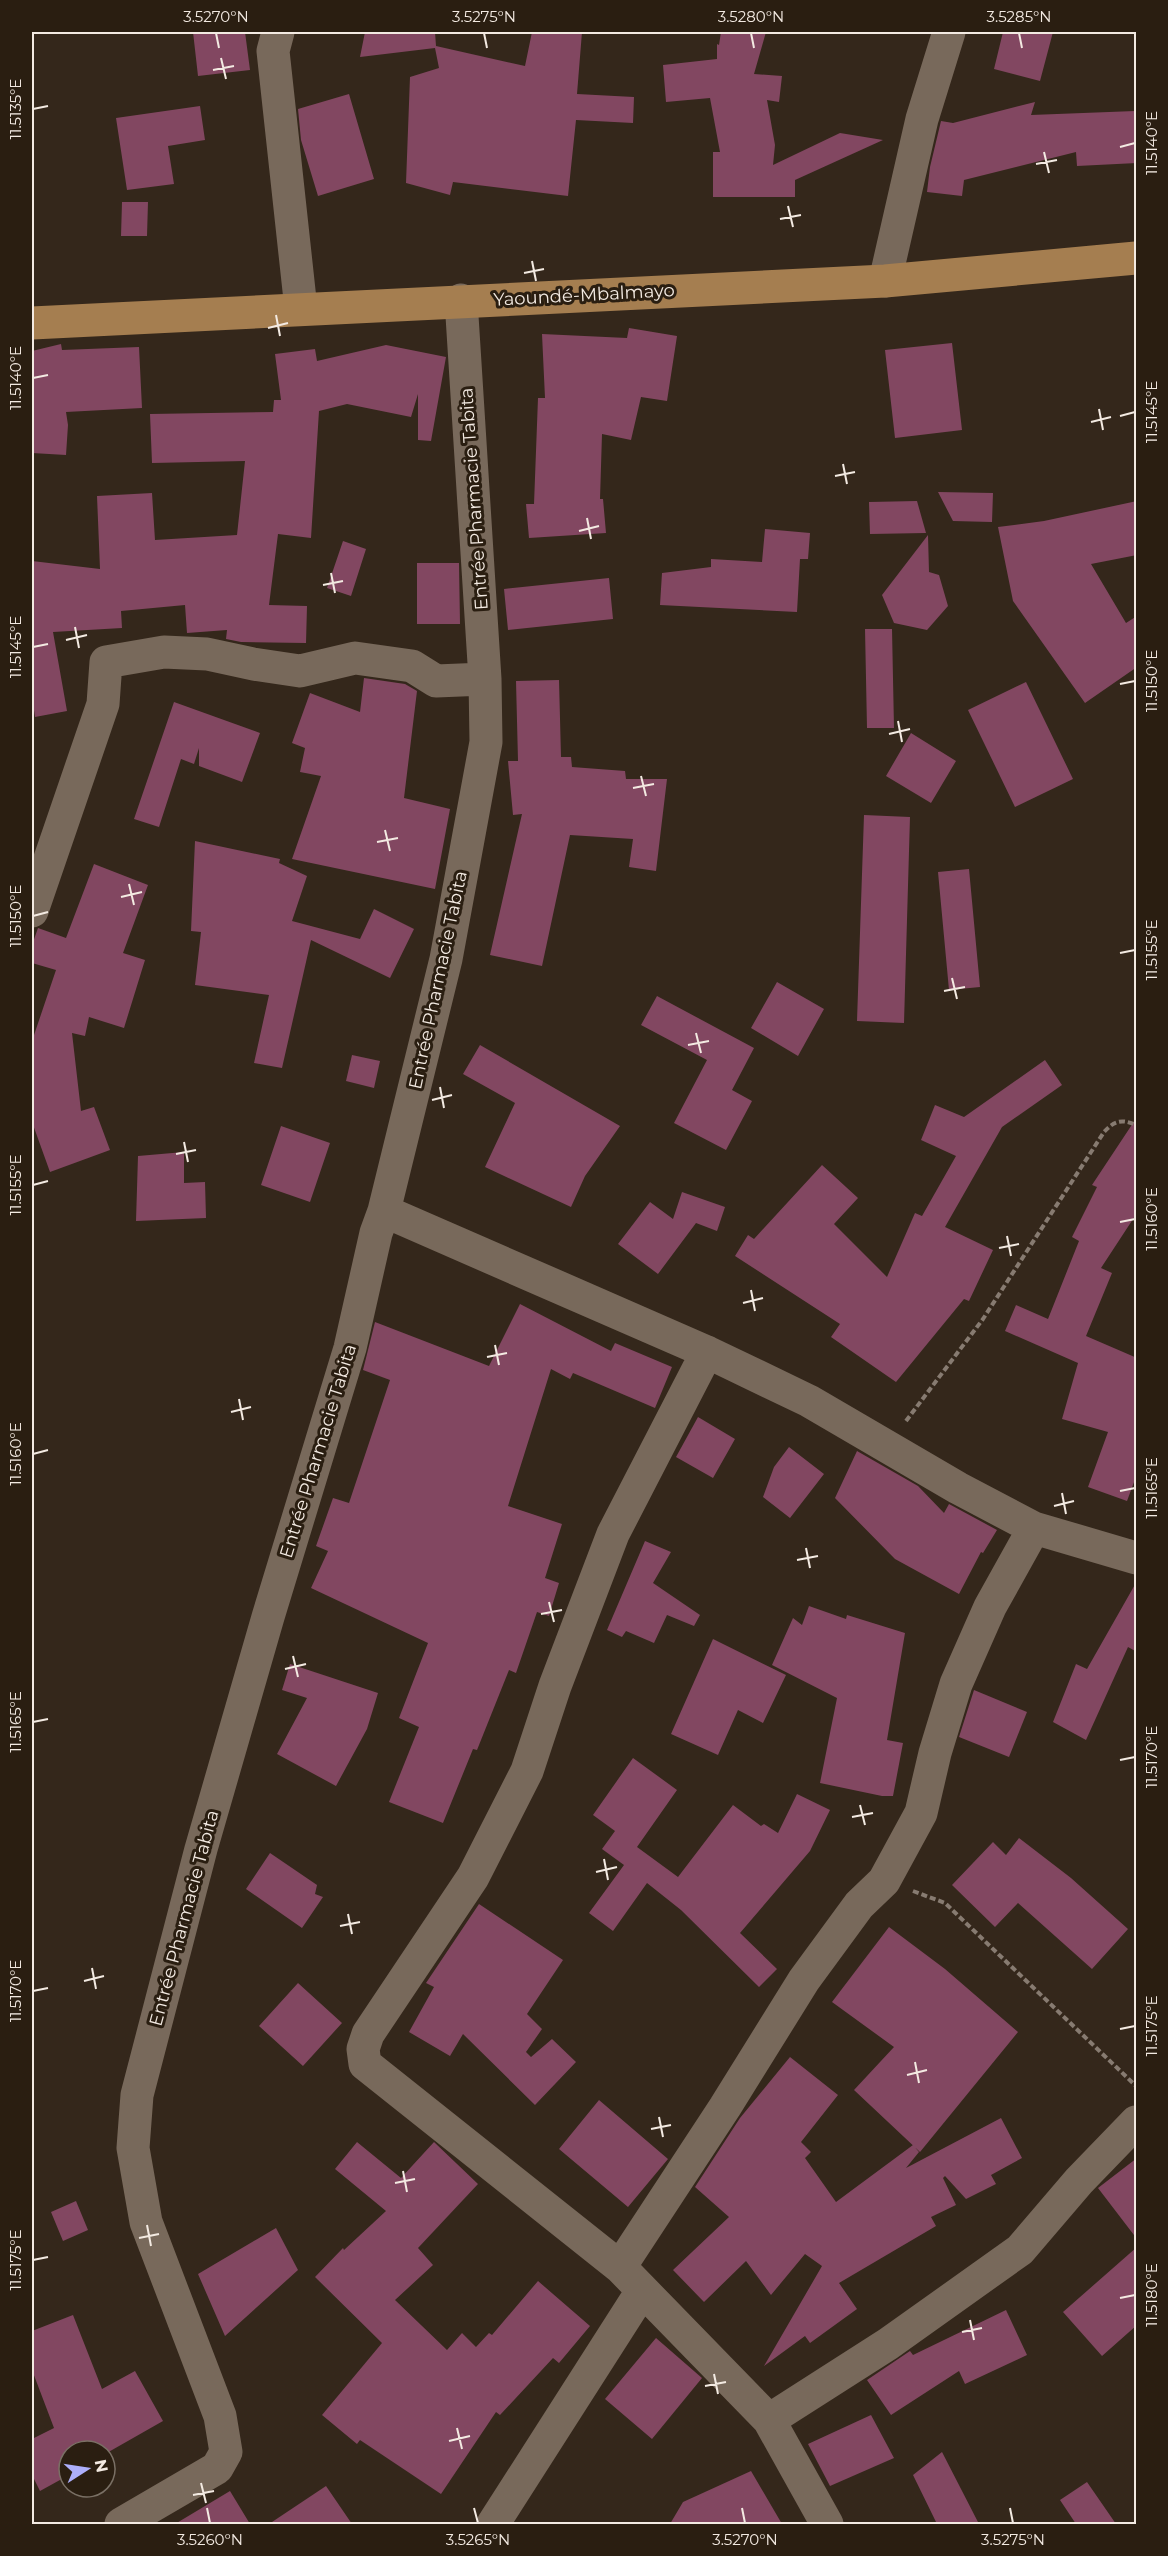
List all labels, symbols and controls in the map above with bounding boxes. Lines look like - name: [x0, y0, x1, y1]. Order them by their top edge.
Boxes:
- text: 3.5270°N: [183, 7, 249, 26]
- text: 3.5275°N: [452, 7, 516, 26]
- text: 3.5280°N: [718, 7, 784, 26]
- text: 3.5285°N: [987, 7, 1051, 26]
- text: 11.5135°E: [6, 79, 25, 139]
- text: 11.5140°E: [1142, 111, 1161, 175]
- street label: Yaoundé-Mbalmayo: [493, 279, 675, 311]
- text: 11.5140°E: [6, 346, 25, 410]
- text: 11.5145°E: [1142, 381, 1161, 443]
- street label: Entrée Pharmacie Tabita: [455, 387, 493, 611]
- text: 11.5145°E: [6, 616, 25, 678]
- text: 11.5150°E: [1142, 650, 1161, 712]
- street label: Entrée Pharmacie Tabita: [404, 869, 472, 1091]
- text: 11.5150°E: [6, 885, 25, 947]
- text: 11.5155°E: [1142, 920, 1161, 980]
- text: 11.5155°E: [6, 1155, 25, 1215]
- text: 11.5160°E: [1142, 1187, 1161, 1251]
- street label: Entrée Pharmacie Tabita: [275, 1341, 361, 1561]
- text: 11.5160°E: [6, 1422, 25, 1486]
- text: 11.5165°E: [1142, 1457, 1161, 1519]
- text: 11.5165°E: [6, 1691, 25, 1753]
- text: 11.5170°E: [1142, 1726, 1161, 1788]
- street label: Entrée Pharmacie Tabita: [145, 1808, 223, 2028]
- text: 11.5170°E: [6, 1960, 25, 2022]
- text: 11.5175°E: [1142, 1995, 1161, 2057]
- text: 11.5175°E: [6, 2229, 25, 2291]
- text: 11.5180°E: [1142, 2263, 1161, 2327]
- north arrow: [57, 2439, 117, 2499]
- text: N: [91, 2458, 112, 2474]
- text: 3.5260°N: [177, 2530, 243, 2549]
- text: 3.5265°N: [446, 2530, 510, 2549]
- text: 3.5270°N: [712, 2530, 778, 2549]
- text: 3.5275°N: [981, 2530, 1045, 2549]

